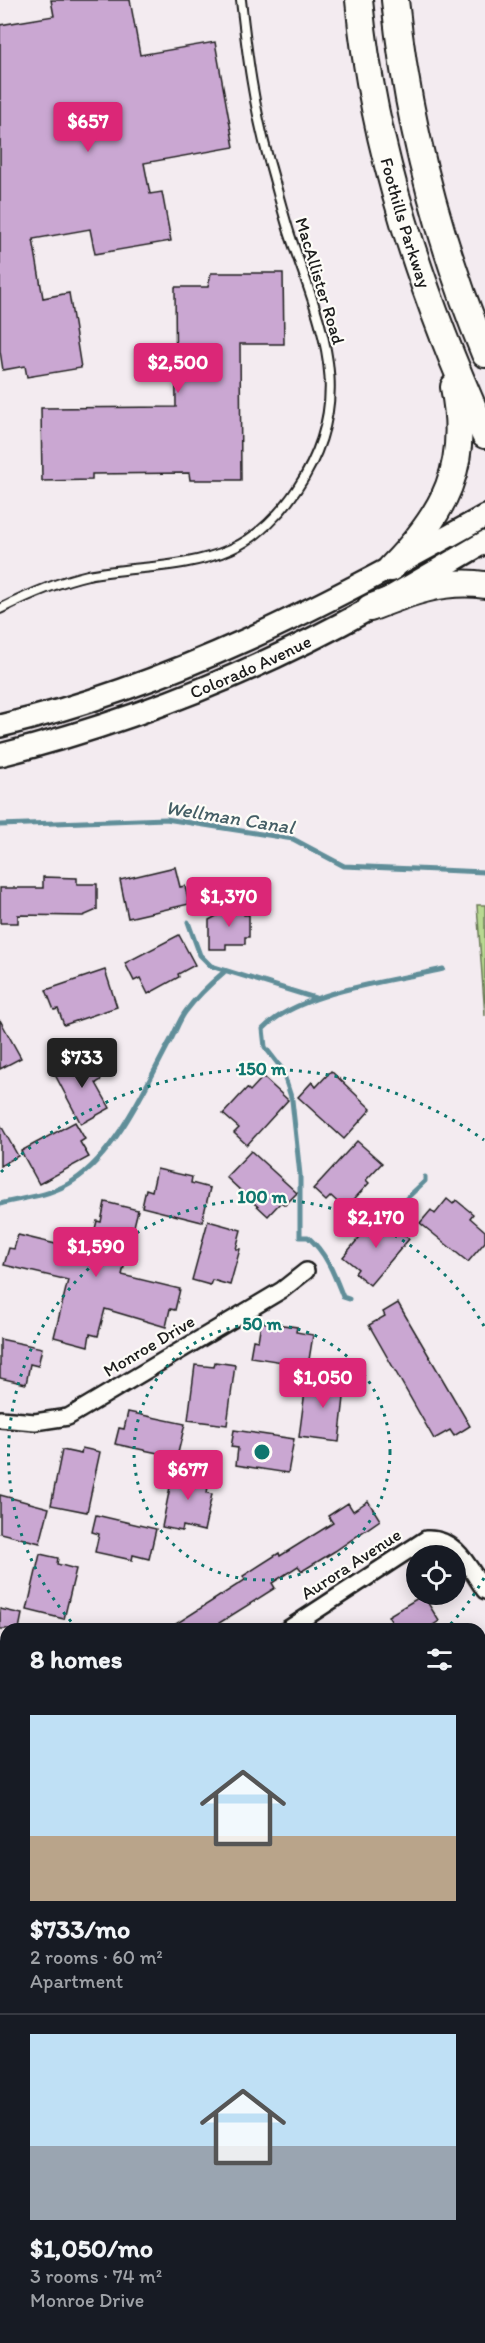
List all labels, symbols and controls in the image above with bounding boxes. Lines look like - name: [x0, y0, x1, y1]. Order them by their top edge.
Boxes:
- pin: $657: [52, 102, 124, 153]
- text: $657: [67, 109, 109, 133]
- street label: Foothills Parkway: [375, 155, 436, 291]
- street label: MacAllister Road: [290, 215, 350, 347]
- pin: $2,500: [129, 343, 227, 394]
- text: $2,500: [148, 350, 208, 374]
- street label: Colorado Avenue: [187, 630, 315, 704]
- water label: Wellman Canal: [164, 795, 297, 839]
- pin: $1,370: [180, 877, 278, 928]
- text: $1,370: [200, 884, 258, 908]
- pin: $733: [46, 1038, 118, 1089]
- text: $733: [61, 1045, 103, 1069]
- text: 150 m: [238, 1058, 287, 1080]
- text: 100 m: [237, 1186, 288, 1208]
- pin: $2,170: [327, 1198, 425, 1249]
- text: $2,170: [348, 1205, 404, 1229]
- pin: $1,590: [47, 1227, 145, 1278]
- text: $1,590: [67, 1234, 125, 1258]
- street label: Monroe Drive: [99, 1310, 199, 1382]
- text: 50 m: [242, 1313, 283, 1335]
- pin: $1,050: [274, 1358, 372, 1409]
- text: $1,050: [293, 1365, 353, 1389]
- centre of rings: [252, 1442, 272, 1462]
- pin: $677: [152, 1450, 224, 1501]
- text: $677: [168, 1457, 208, 1481]
- street label: Aurora Avenue: [297, 1523, 405, 1605]
- map controls: [406, 1545, 466, 1605]
- button: locate: [406, 1545, 466, 1605]
- text: 8 homes: [30, 1643, 122, 1675]
- icon: filters: [423, 1643, 456, 1676]
- icon: home: [189, 1754, 297, 1862]
- text: $733/mo: [30, 1913, 130, 1945]
- text: 2 rooms · 60 m²: [30, 1945, 163, 1969]
- text: Apartment: [30, 1969, 123, 1993]
- icon: home: [189, 2073, 297, 2181]
- text: $1,050/mo: [30, 2232, 153, 2264]
- text: 3 rooms · 74 m²: [30, 2264, 162, 2288]
- text: Monroe Drive: [30, 2288, 144, 2312]

